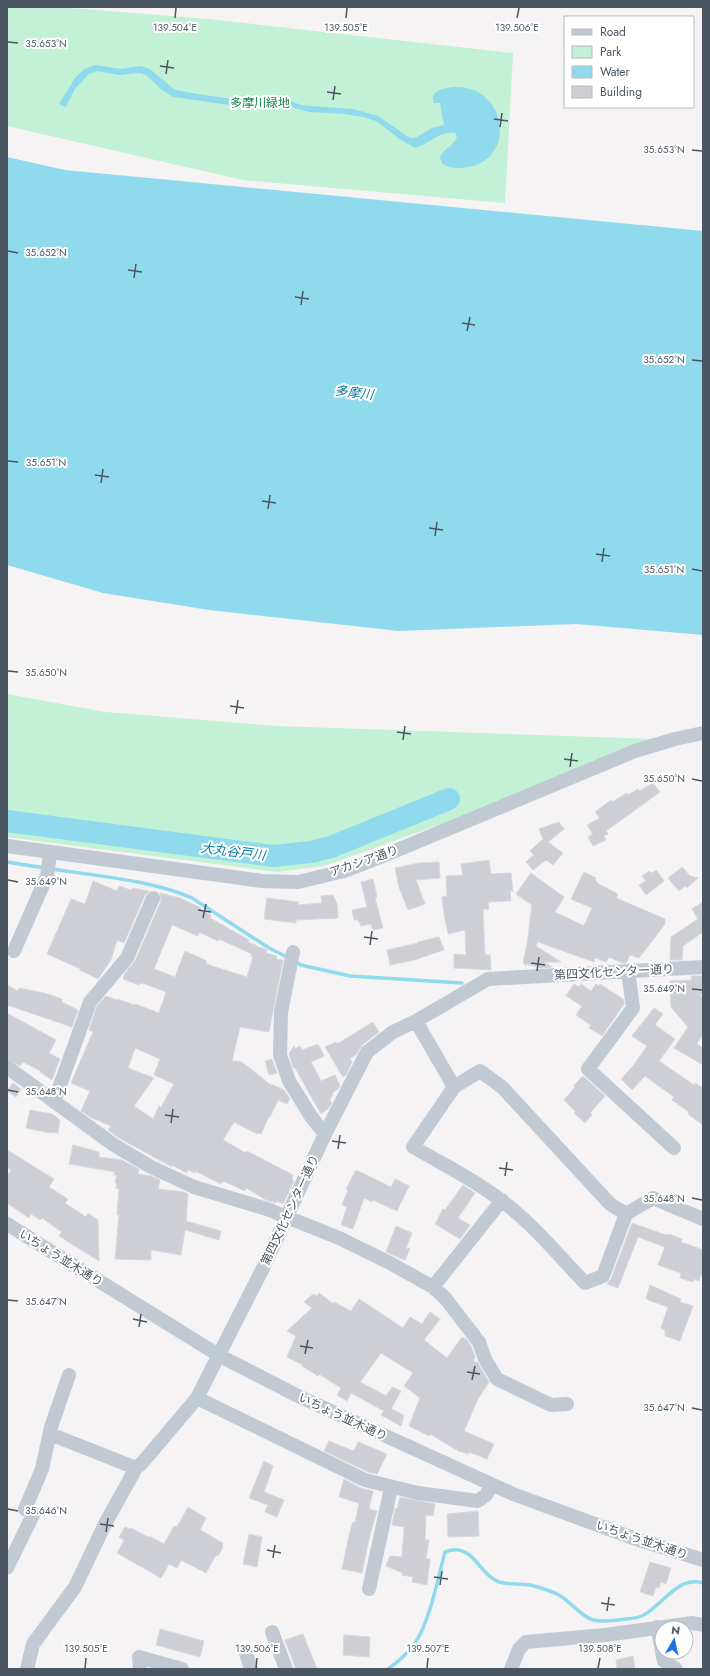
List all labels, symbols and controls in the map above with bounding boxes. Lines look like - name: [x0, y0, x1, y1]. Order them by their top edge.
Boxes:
- legend: [564, 16, 694, 108]
- text: 139.504°E: [153, 20, 197, 35]
- text: 139.505°E: [324, 20, 368, 35]
- text: 139.506°E: [495, 20, 539, 35]
- text: Road: [600, 23, 626, 41]
- text: 35.653°N: [25, 36, 67, 51]
- text: Park: [600, 43, 622, 61]
- text: Water: [600, 63, 631, 81]
- text: Building: [600, 83, 642, 101]
- park label: 多摩川緑地: [230, 94, 290, 112]
- text: 35.653°N: [643, 142, 685, 157]
- text: 35.652°N: [25, 245, 67, 260]
- text: 35.652°N: [643, 352, 685, 367]
- water label: 多摩川: [333, 381, 376, 405]
- text: 35.651°N: [26, 455, 66, 470]
- text: 35.651°N: [644, 562, 684, 577]
- text: 35.650°N: [25, 665, 67, 680]
- text: 35.650°N: [643, 771, 685, 786]
- water label: 大丸谷戸川: [200, 838, 268, 865]
- street label: アカシア通り: [327, 841, 401, 881]
- text: 35.649°N: [25, 874, 67, 889]
- street label: 第四文化センター通り: [554, 960, 674, 984]
- text: 35.649°N: [643, 981, 685, 996]
- text: 35.648°N: [25, 1084, 67, 1099]
- street label: 第四文化センター通り: [256, 1152, 324, 1268]
- text: 35.648°N: [643, 1191, 685, 1206]
- street label: いちょう並木通り: [16, 1225, 106, 1291]
- text: 35.647°N: [25, 1294, 67, 1309]
- street label: いちょう並木通り: [296, 1389, 390, 1445]
- text: 35.647°N: [643, 1400, 685, 1415]
- text: 35.646°N: [25, 1503, 67, 1518]
- street label: いちょう並木通り: [594, 1516, 690, 1564]
- north arrow: [654, 1620, 694, 1660]
- text: N: [670, 1622, 681, 1639]
- text: 139.505°E: [64, 1641, 108, 1656]
- text: 139.506°E: [235, 1641, 279, 1656]
- text: 139.507°E: [406, 1641, 450, 1656]
- text: 139.508°E: [578, 1641, 622, 1656]

